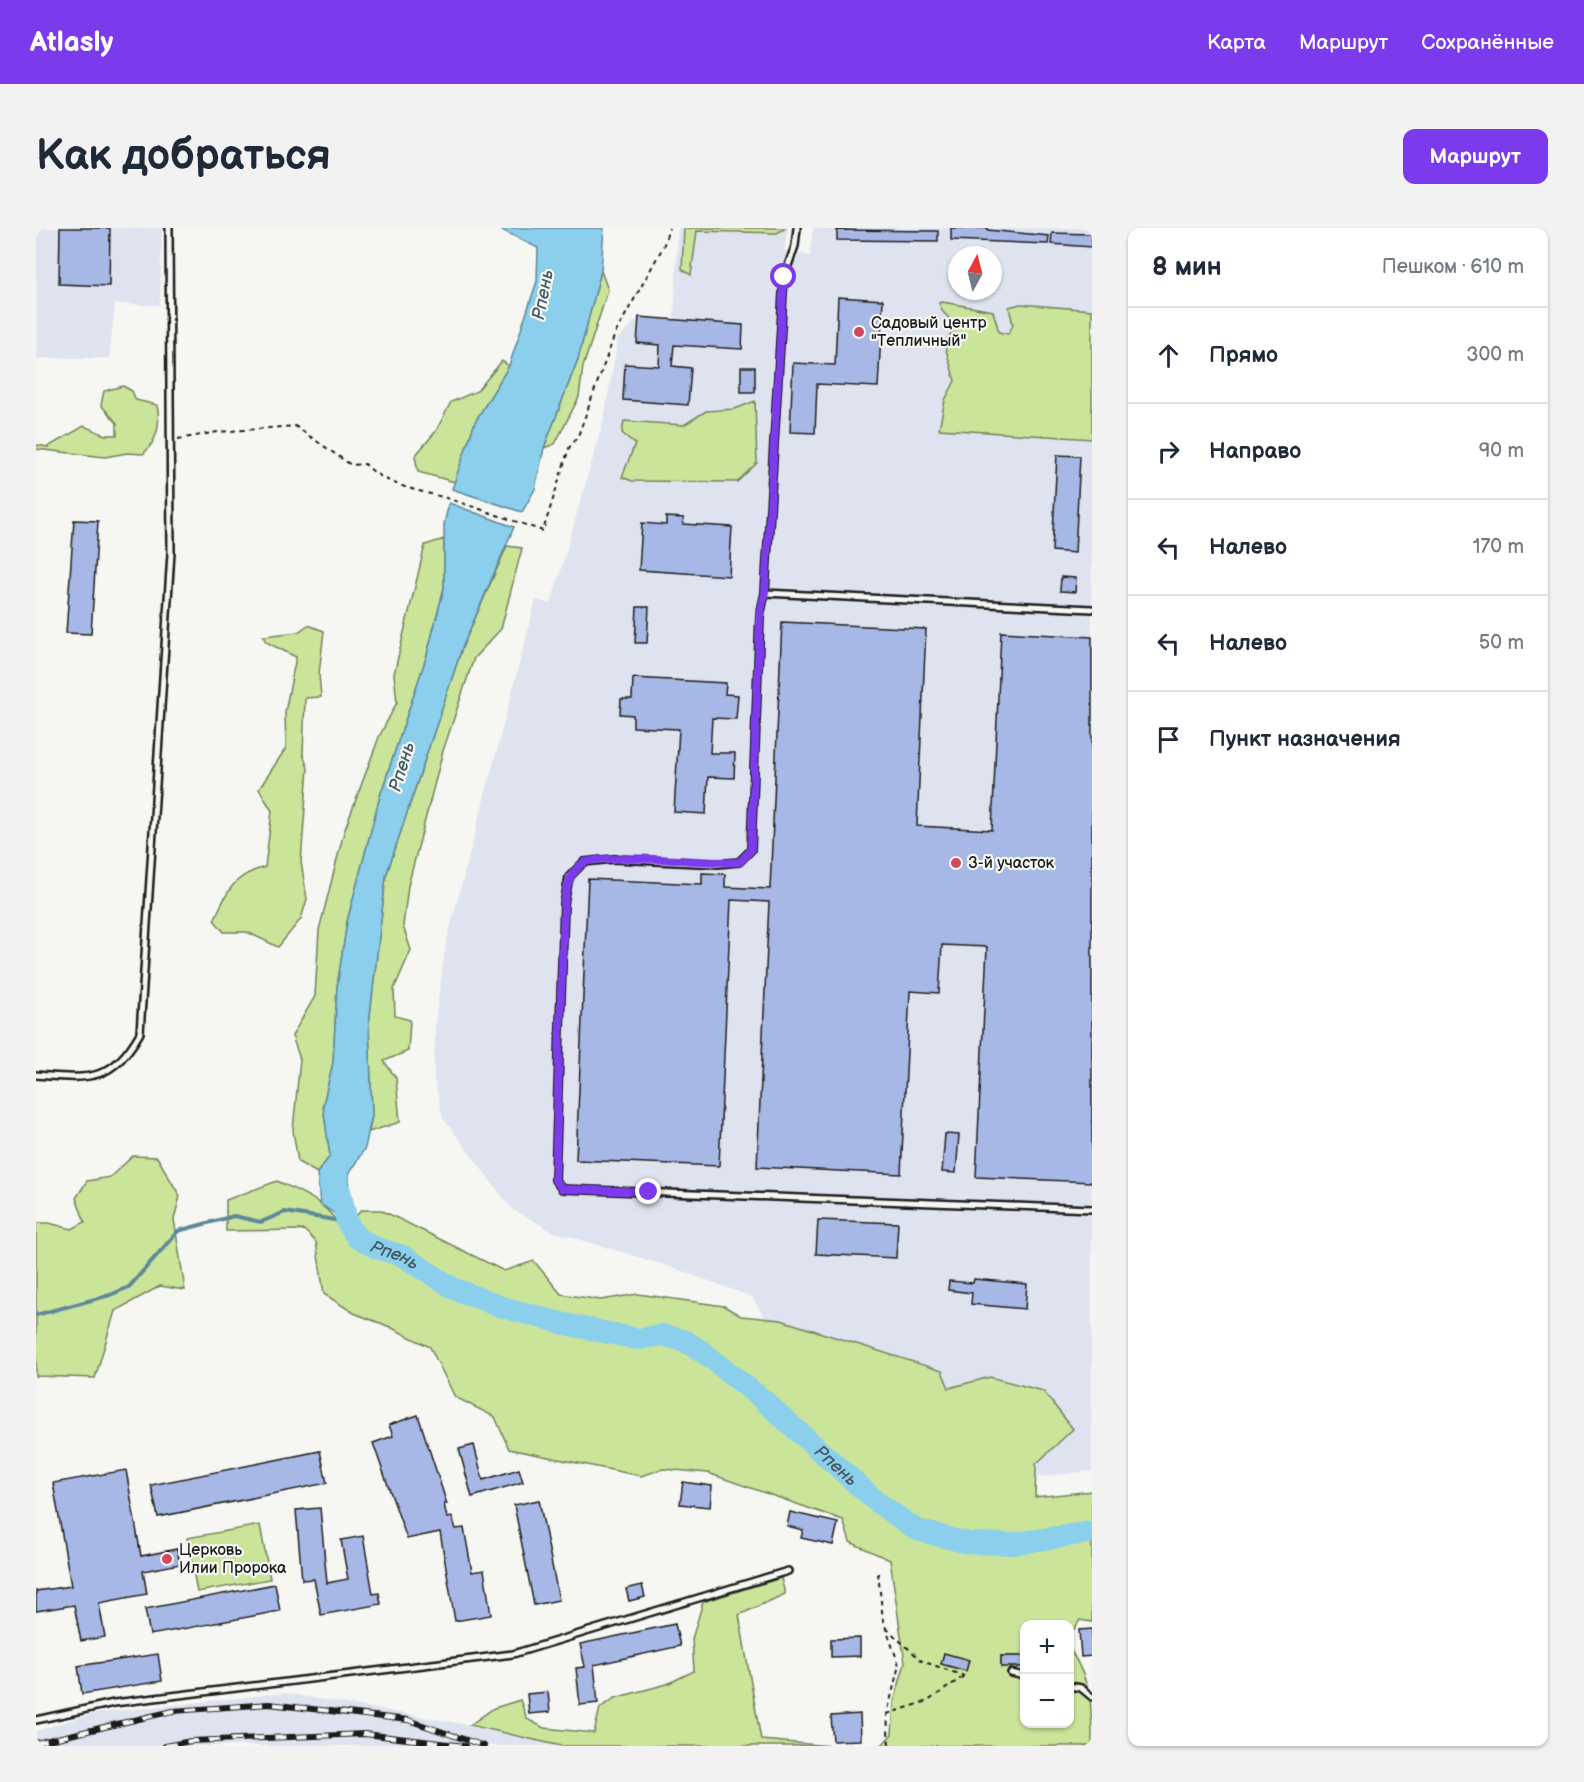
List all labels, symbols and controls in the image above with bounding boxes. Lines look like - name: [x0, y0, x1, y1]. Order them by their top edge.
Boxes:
- text: Atlasly: [30, 26, 113, 59]
- text: Карта: [1207, 30, 1266, 55]
- text: Маршрут: [1299, 30, 1388, 55]
- text: Сохранённые: [1421, 30, 1554, 55]
- button: Маршрут: [1403, 129, 1548, 184]
- text: Как добраться: [36, 131, 331, 182]
- north arrow: [948, 246, 1002, 300]
- text: 8 мин: [1152, 252, 1222, 283]
- text: Пешком · 610 m: [1382, 255, 1524, 279]
- route start: [770, 263, 796, 289]
- water label: Рпень: [528, 268, 558, 322]
- place label: Садовый центр "Тепличный": [871, 314, 987, 351]
- marker: Садовый центр "Тепличный": [852, 325, 866, 339]
- icon: ahead: [1152, 339, 1185, 372]
- text: Прямо: [1209, 342, 1278, 369]
- text: 300 m: [1466, 343, 1524, 367]
- icon: right: [1152, 435, 1185, 468]
- text: Направо: [1209, 438, 1301, 465]
- text: 90 m: [1479, 439, 1524, 463]
- icon: left: [1152, 531, 1185, 564]
- text: Налево: [1209, 534, 1287, 561]
- text: 170 m: [1473, 535, 1524, 559]
- icon: left: [1152, 627, 1185, 660]
- text: Налево: [1209, 630, 1287, 657]
- text: 50 m: [1479, 631, 1524, 655]
- icon: arrive: [1152, 723, 1185, 756]
- text: Пункт назначения: [1209, 726, 1401, 753]
- water label: Рпень: [385, 740, 420, 794]
- place label: 3-й участок: [968, 854, 1055, 873]
- marker: 3-й участок: [949, 856, 963, 870]
- route end: [635, 1178, 661, 1204]
- water label: Рпень: [367, 1236, 423, 1274]
- water label: Рпень: [810, 1441, 862, 1490]
- place label: Церковь Илии Пророка: [179, 1541, 287, 1578]
- marker: Церковь Илии Пророка: [160, 1552, 174, 1566]
- map controls: [1020, 1620, 1074, 1728]
- button: +: [1020, 1620, 1074, 1674]
- button: −: [1020, 1674, 1074, 1728]

